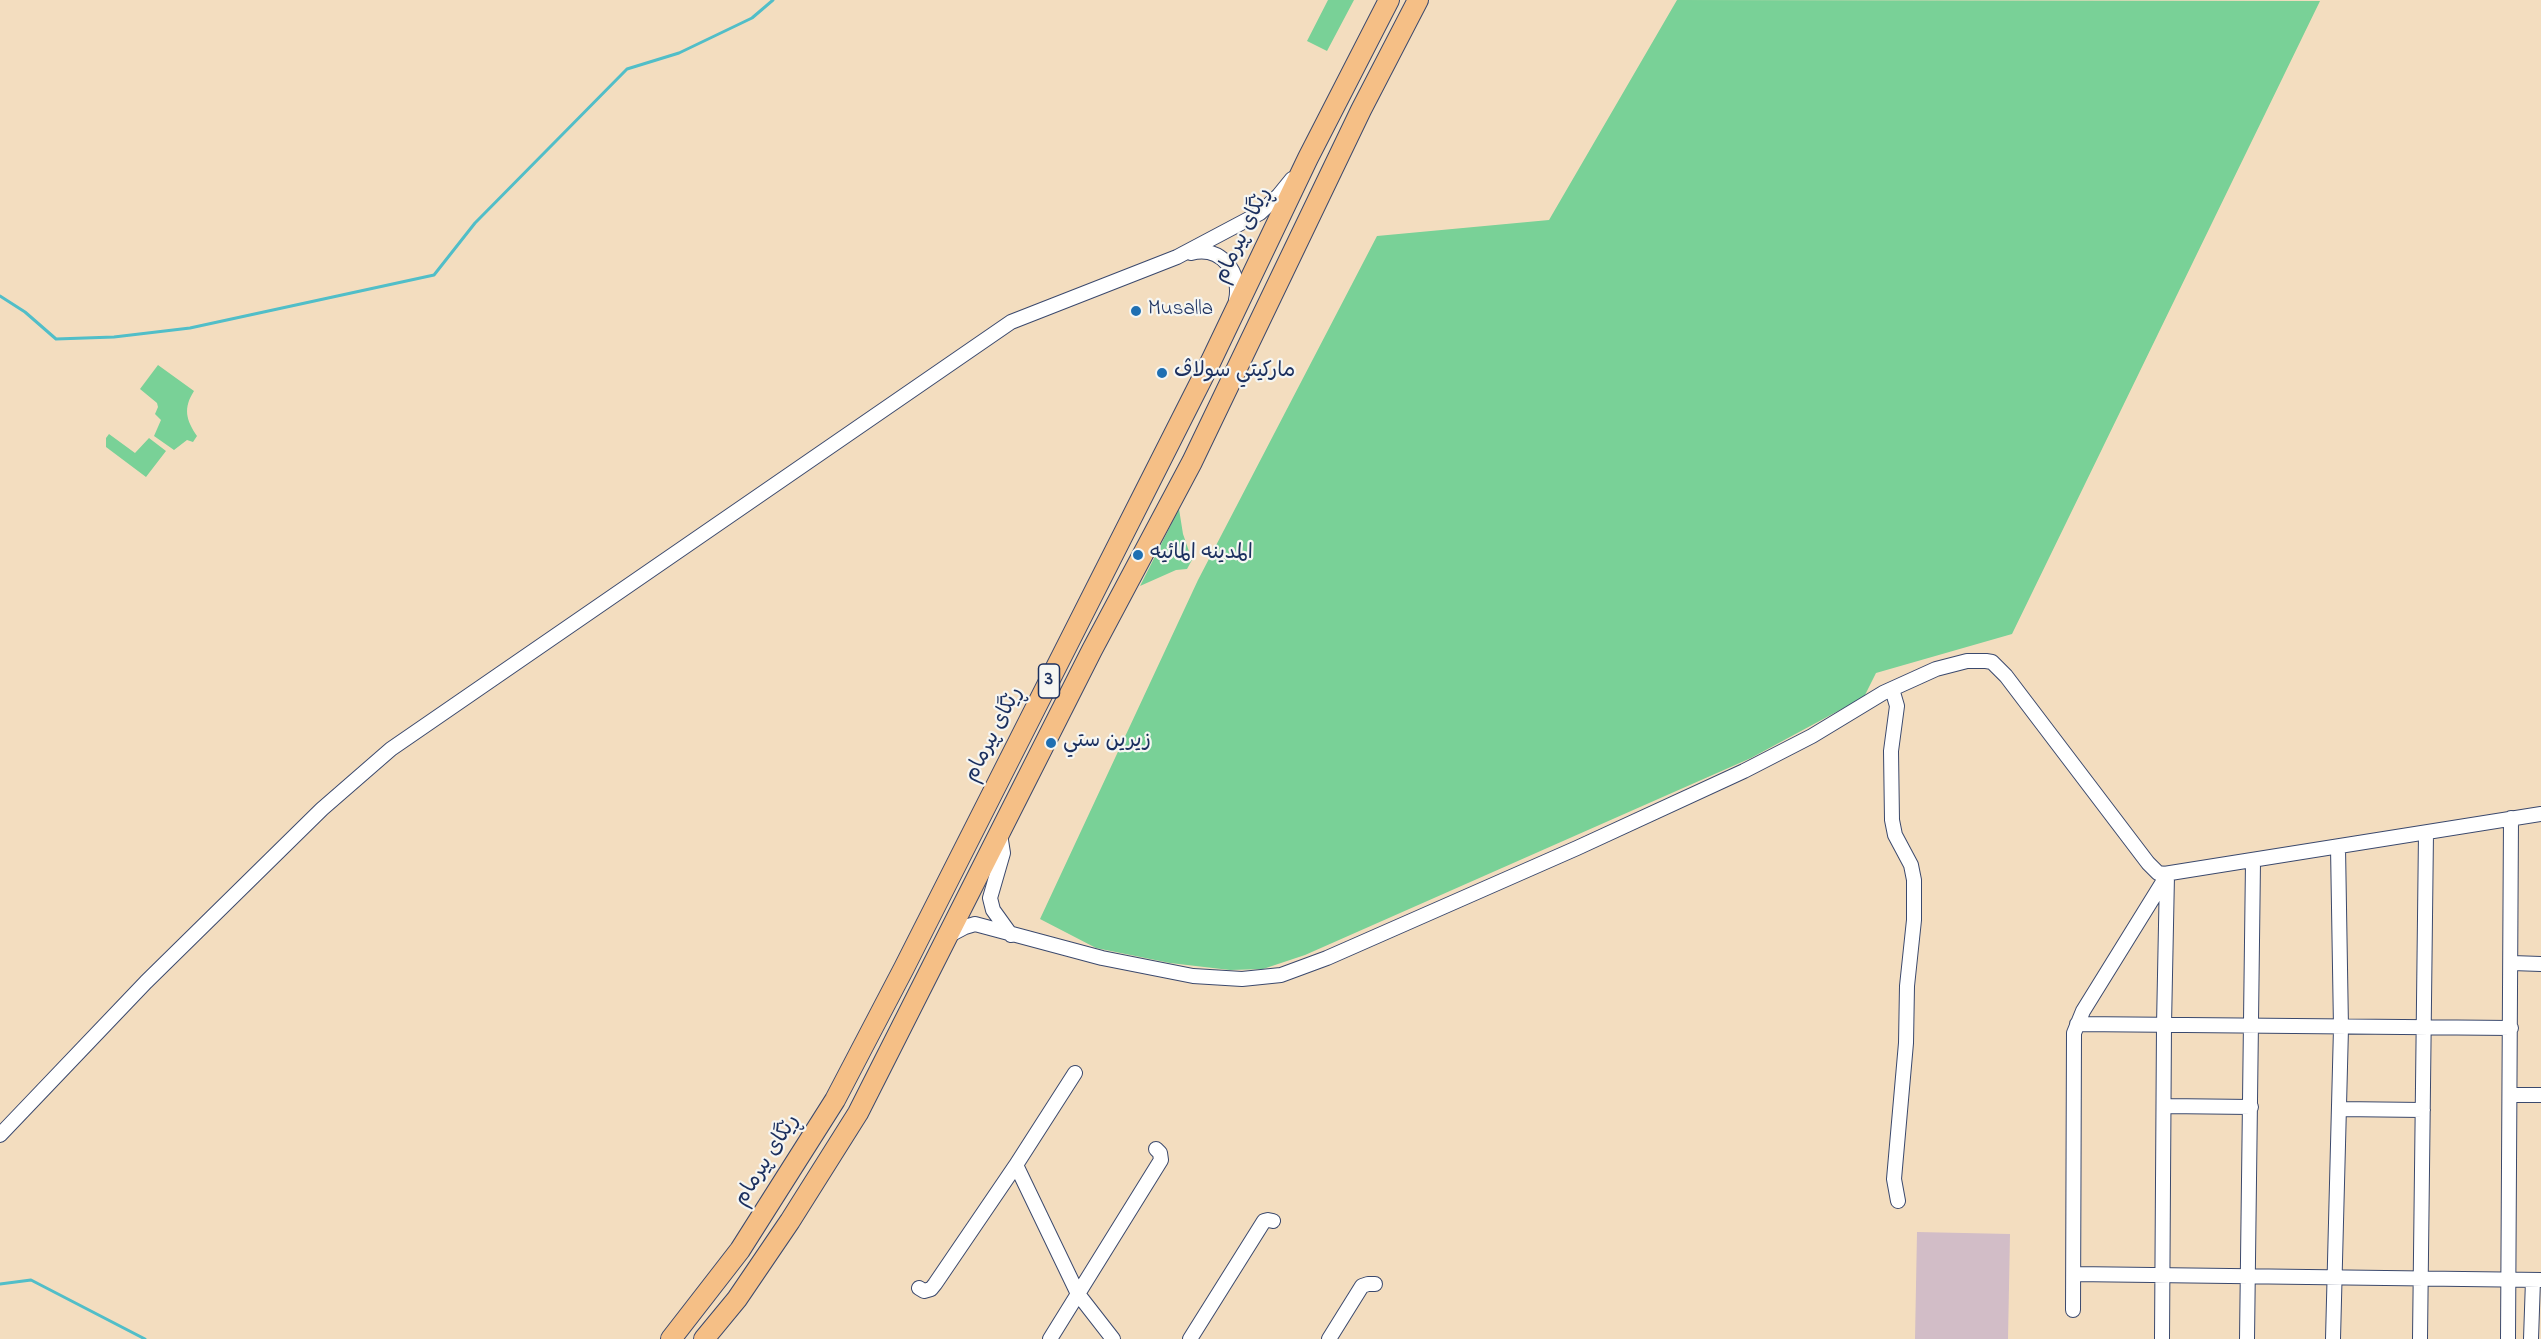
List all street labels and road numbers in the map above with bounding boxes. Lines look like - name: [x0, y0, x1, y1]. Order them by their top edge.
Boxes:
- street label: ڕێگای پیرمام: [1210, 184, 1278, 288]
- road number: 3: [1038, 664, 1060, 698]
- street label: ڕێگای پیرمام: [960, 683, 1030, 787]
- street label: ڕێگای پیرمام: [730, 1110, 806, 1212]

